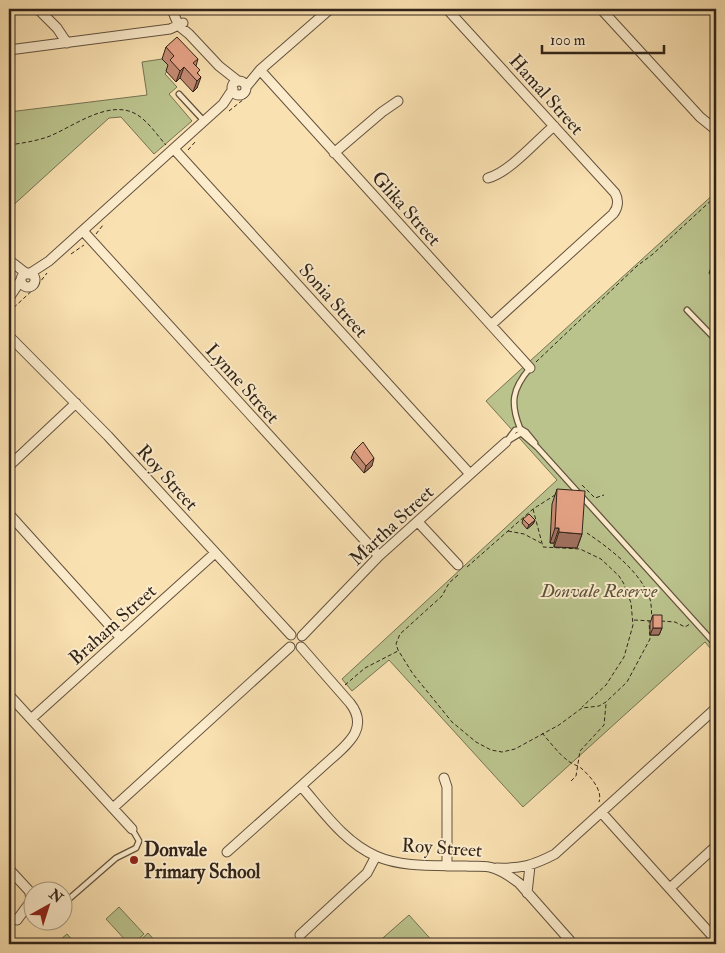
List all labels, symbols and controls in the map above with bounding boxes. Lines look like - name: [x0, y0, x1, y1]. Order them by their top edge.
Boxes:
- scale bar: [542, 22, 665, 54]
- text: 100 m: [550, 31, 586, 50]
- street label: Hamal Street: [504, 49, 589, 140]
- street label: Glika Street: [366, 166, 446, 251]
- street label: Sonia Street: [294, 258, 373, 343]
- street label: Lynne Street: [200, 339, 284, 429]
- street label: Roy Street: [131, 440, 203, 516]
- street label: Martha Street: [344, 481, 439, 571]
- street label: Braham Street: [64, 579, 161, 670]
- park label: Donvale Reserve: [540, 579, 658, 603]
- street label: Roy Street: [401, 833, 483, 863]
- place label: Donvale Primary School: [144, 838, 260, 885]
- marker: Donvale Primary School: [128, 854, 140, 866]
- north arrow: [22, 880, 72, 930]
- text: N: [45, 885, 66, 907]

